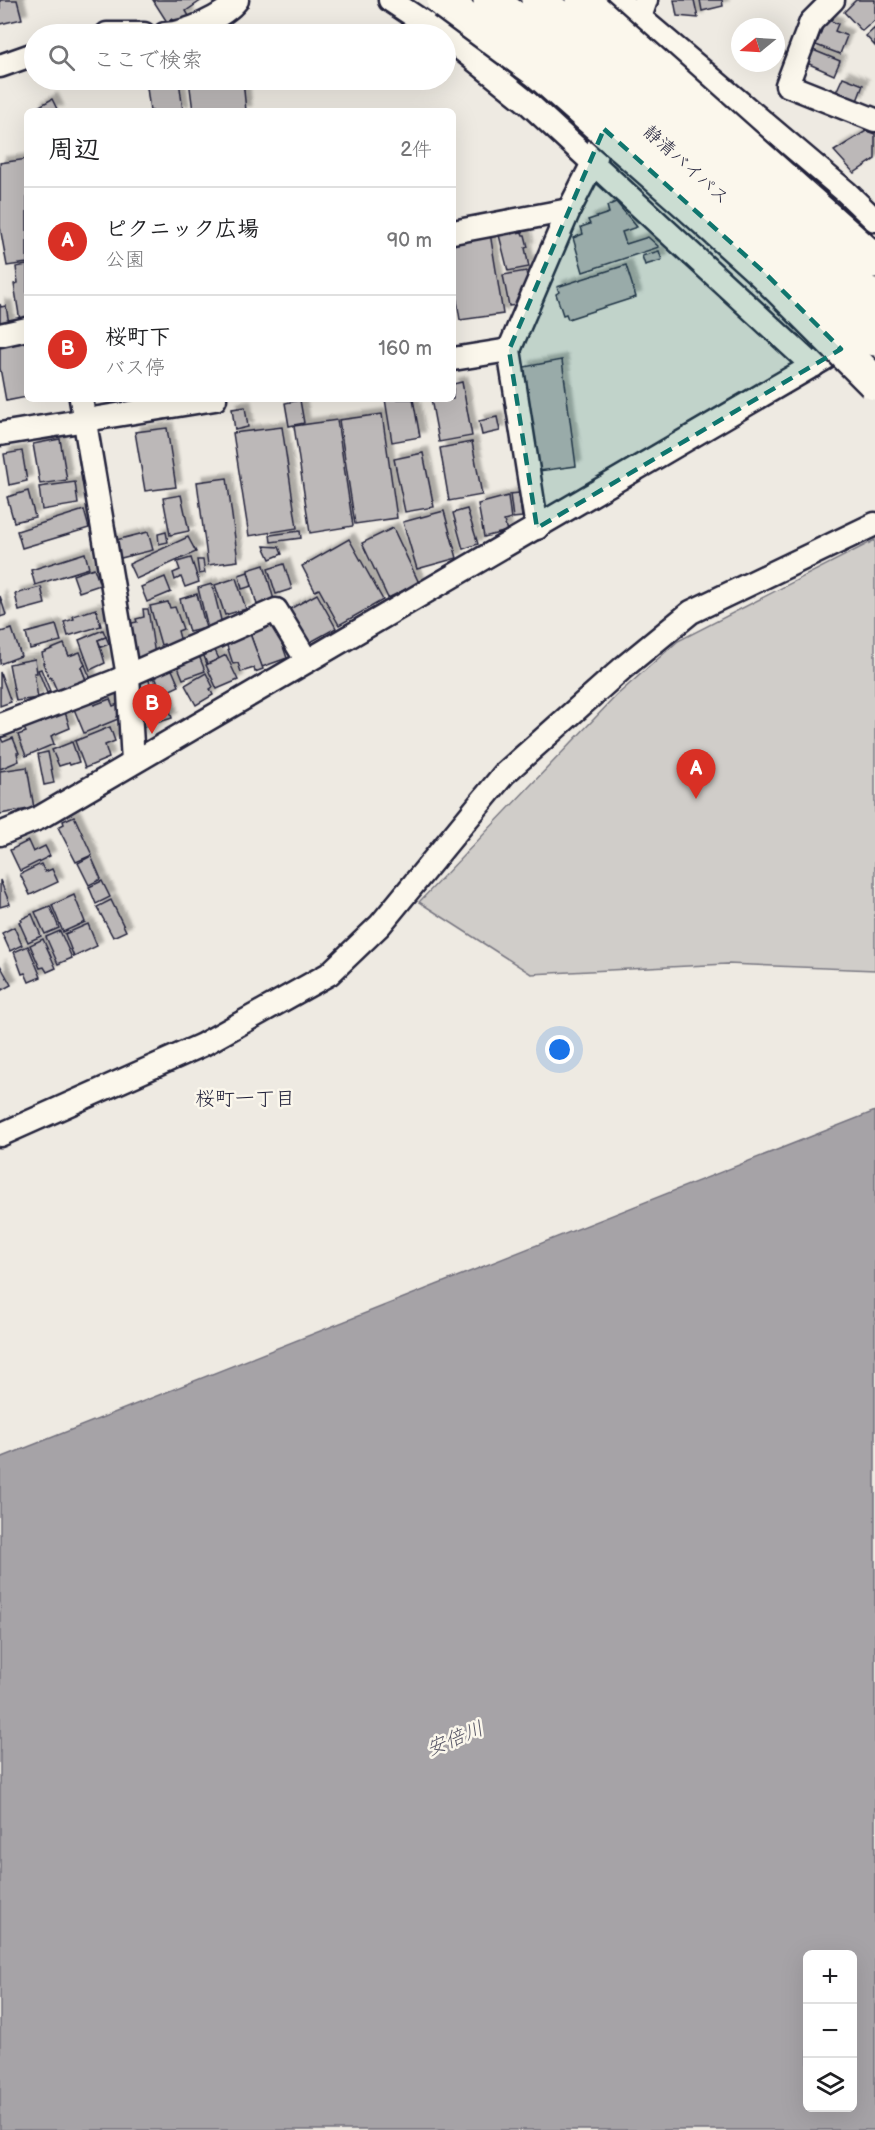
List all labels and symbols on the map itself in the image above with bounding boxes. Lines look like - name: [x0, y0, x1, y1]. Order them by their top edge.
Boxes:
- north arrow: [731, 18, 785, 72]
- street label: 静清バイパス: [639, 121, 733, 209]
- pin: B: [132, 684, 172, 734]
- pin: A: [676, 750, 716, 799]
- your location: [545, 1035, 574, 1064]
- district label: 桜町一丁目: [195, 1087, 295, 1111]
- water label: 安倍川: [423, 1717, 487, 1761]

